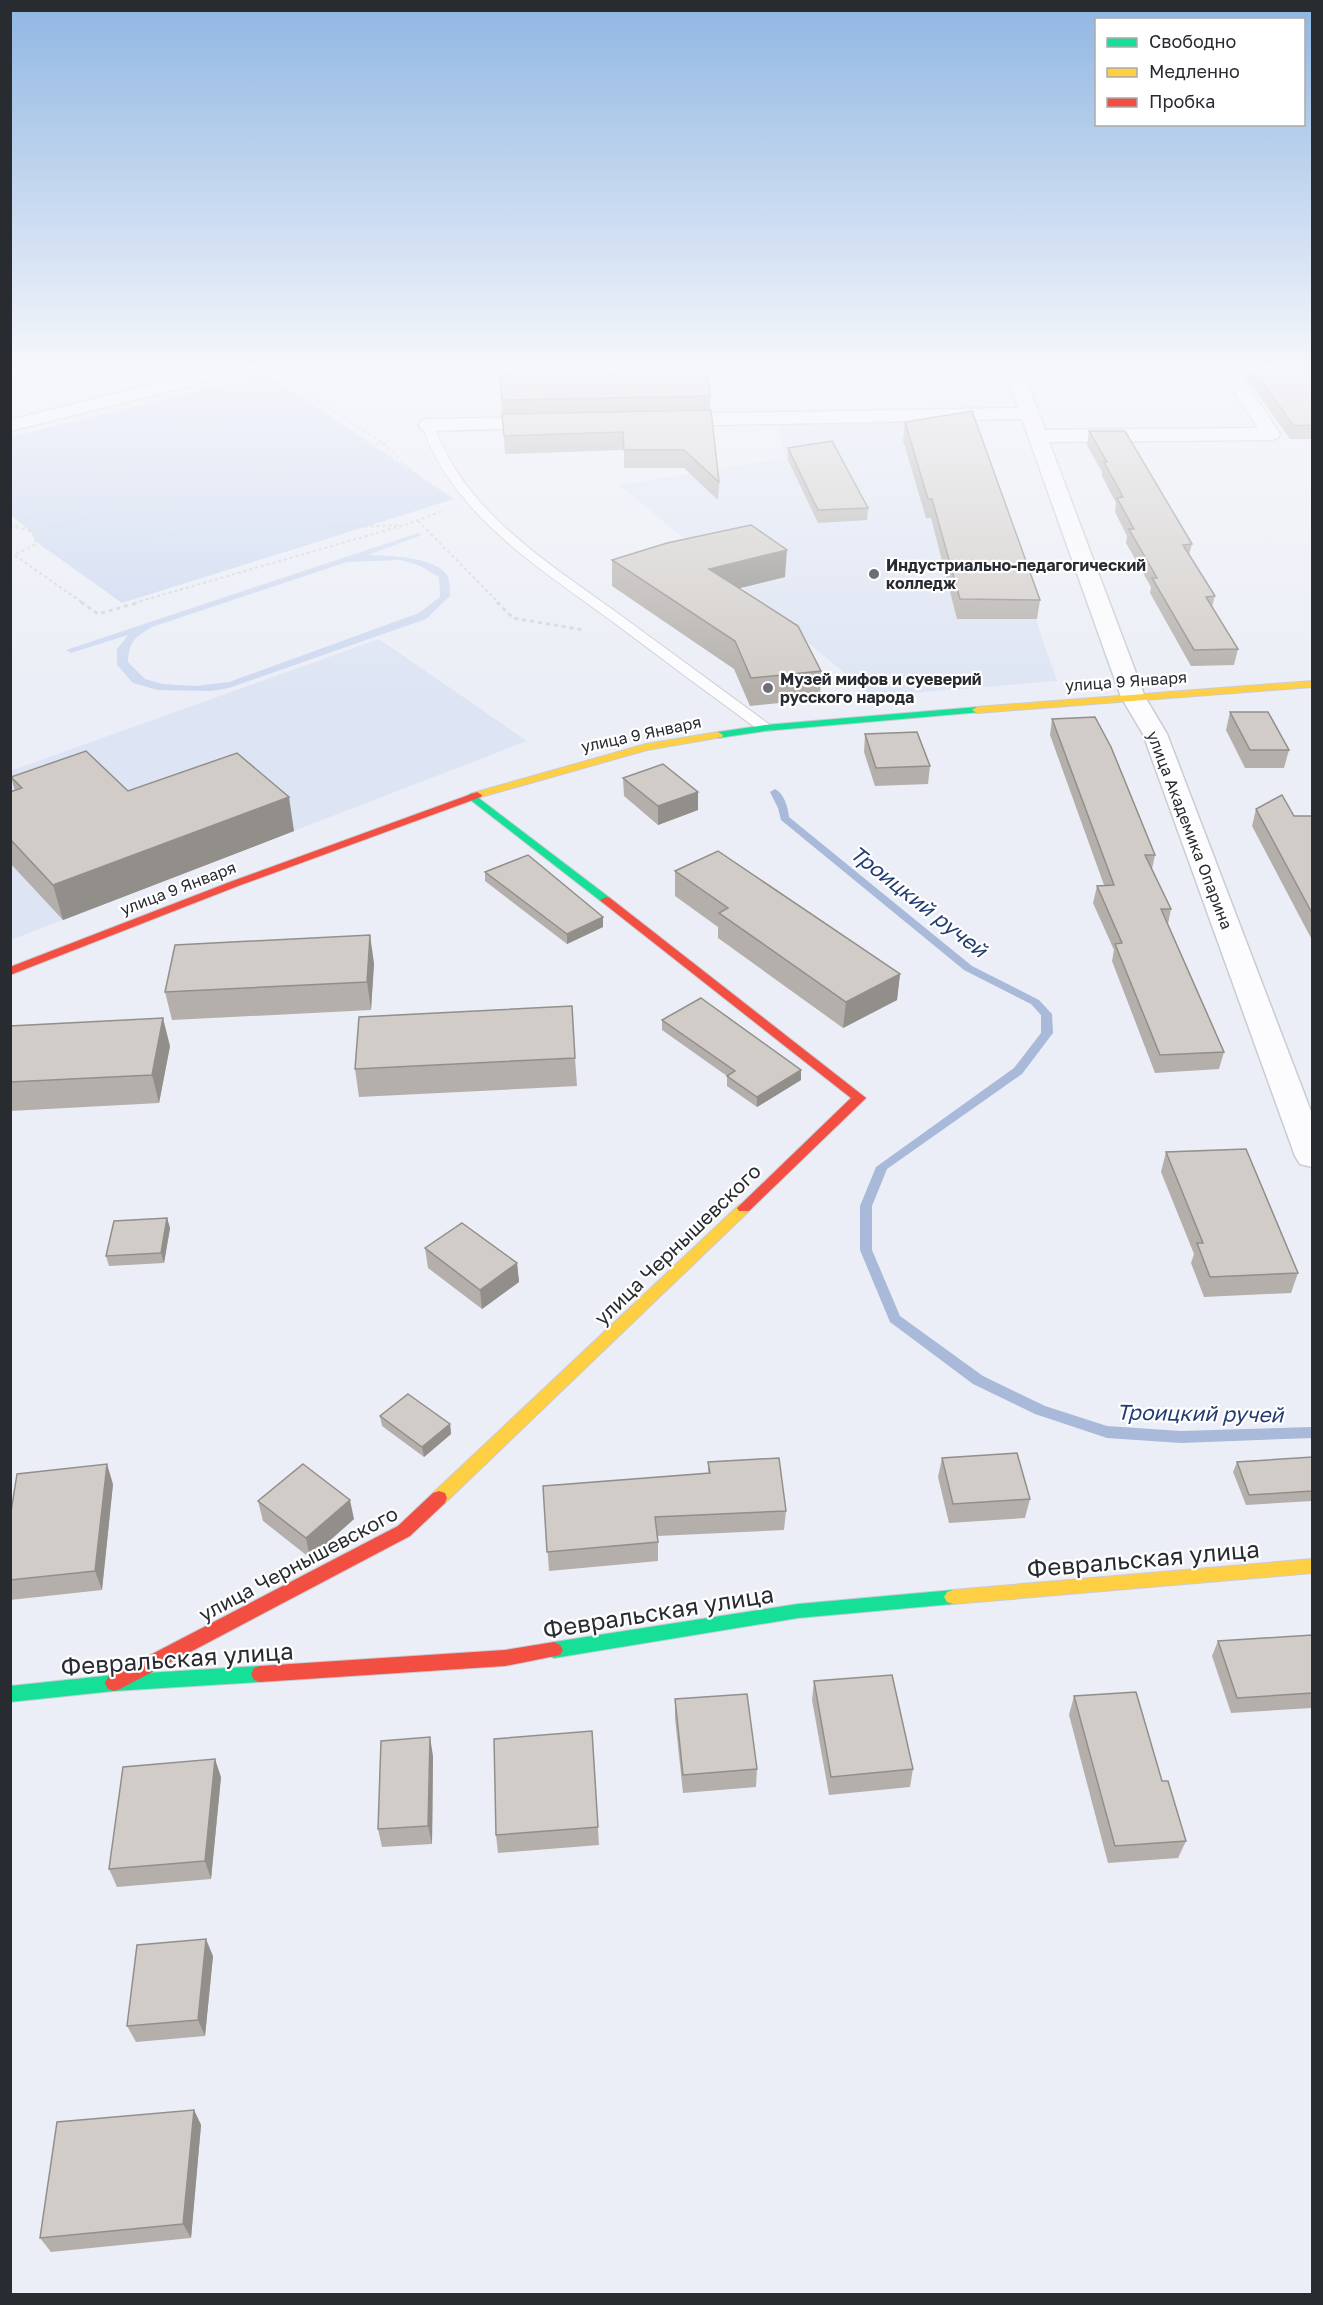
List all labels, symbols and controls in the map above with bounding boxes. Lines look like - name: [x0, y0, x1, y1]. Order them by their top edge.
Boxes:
- legend: [1095, 18, 1305, 126]
- text: Свободно: [1149, 30, 1236, 52]
- text: Медленно: [1149, 60, 1240, 82]
- text: Пробка: [1149, 90, 1215, 112]
- place label: Индустриально-педагогический колледж: [886, 555, 1146, 593]
- marker: Индустриально-педагогический колледж: [867, 567, 881, 581]
- street label: улица 9 Января: [1064, 667, 1188, 695]
- place label: Музей мифов и суеверий русского народа: [780, 669, 982, 707]
- marker: Музей мифов и суеверий русского народа: [761, 681, 775, 695]
- street label: улица 9 Января: [579, 712, 703, 756]
- street label: улица Академика Опарина: [1143, 728, 1237, 932]
- water label: Троицкий ручей: [845, 839, 994, 963]
- street label: улица 9 Января: [117, 857, 239, 919]
- street label: улица Чернышевского: [589, 1158, 765, 1330]
- water label: Троицкий ручей: [1117, 1399, 1285, 1427]
- street label: улица Чернышевского: [194, 1500, 402, 1626]
- street label: Февральская улица: [1025, 1533, 1261, 1583]
- street label: Февральская улица: [540, 1578, 776, 1644]
- street label: Февральская улица: [60, 1635, 294, 1681]

